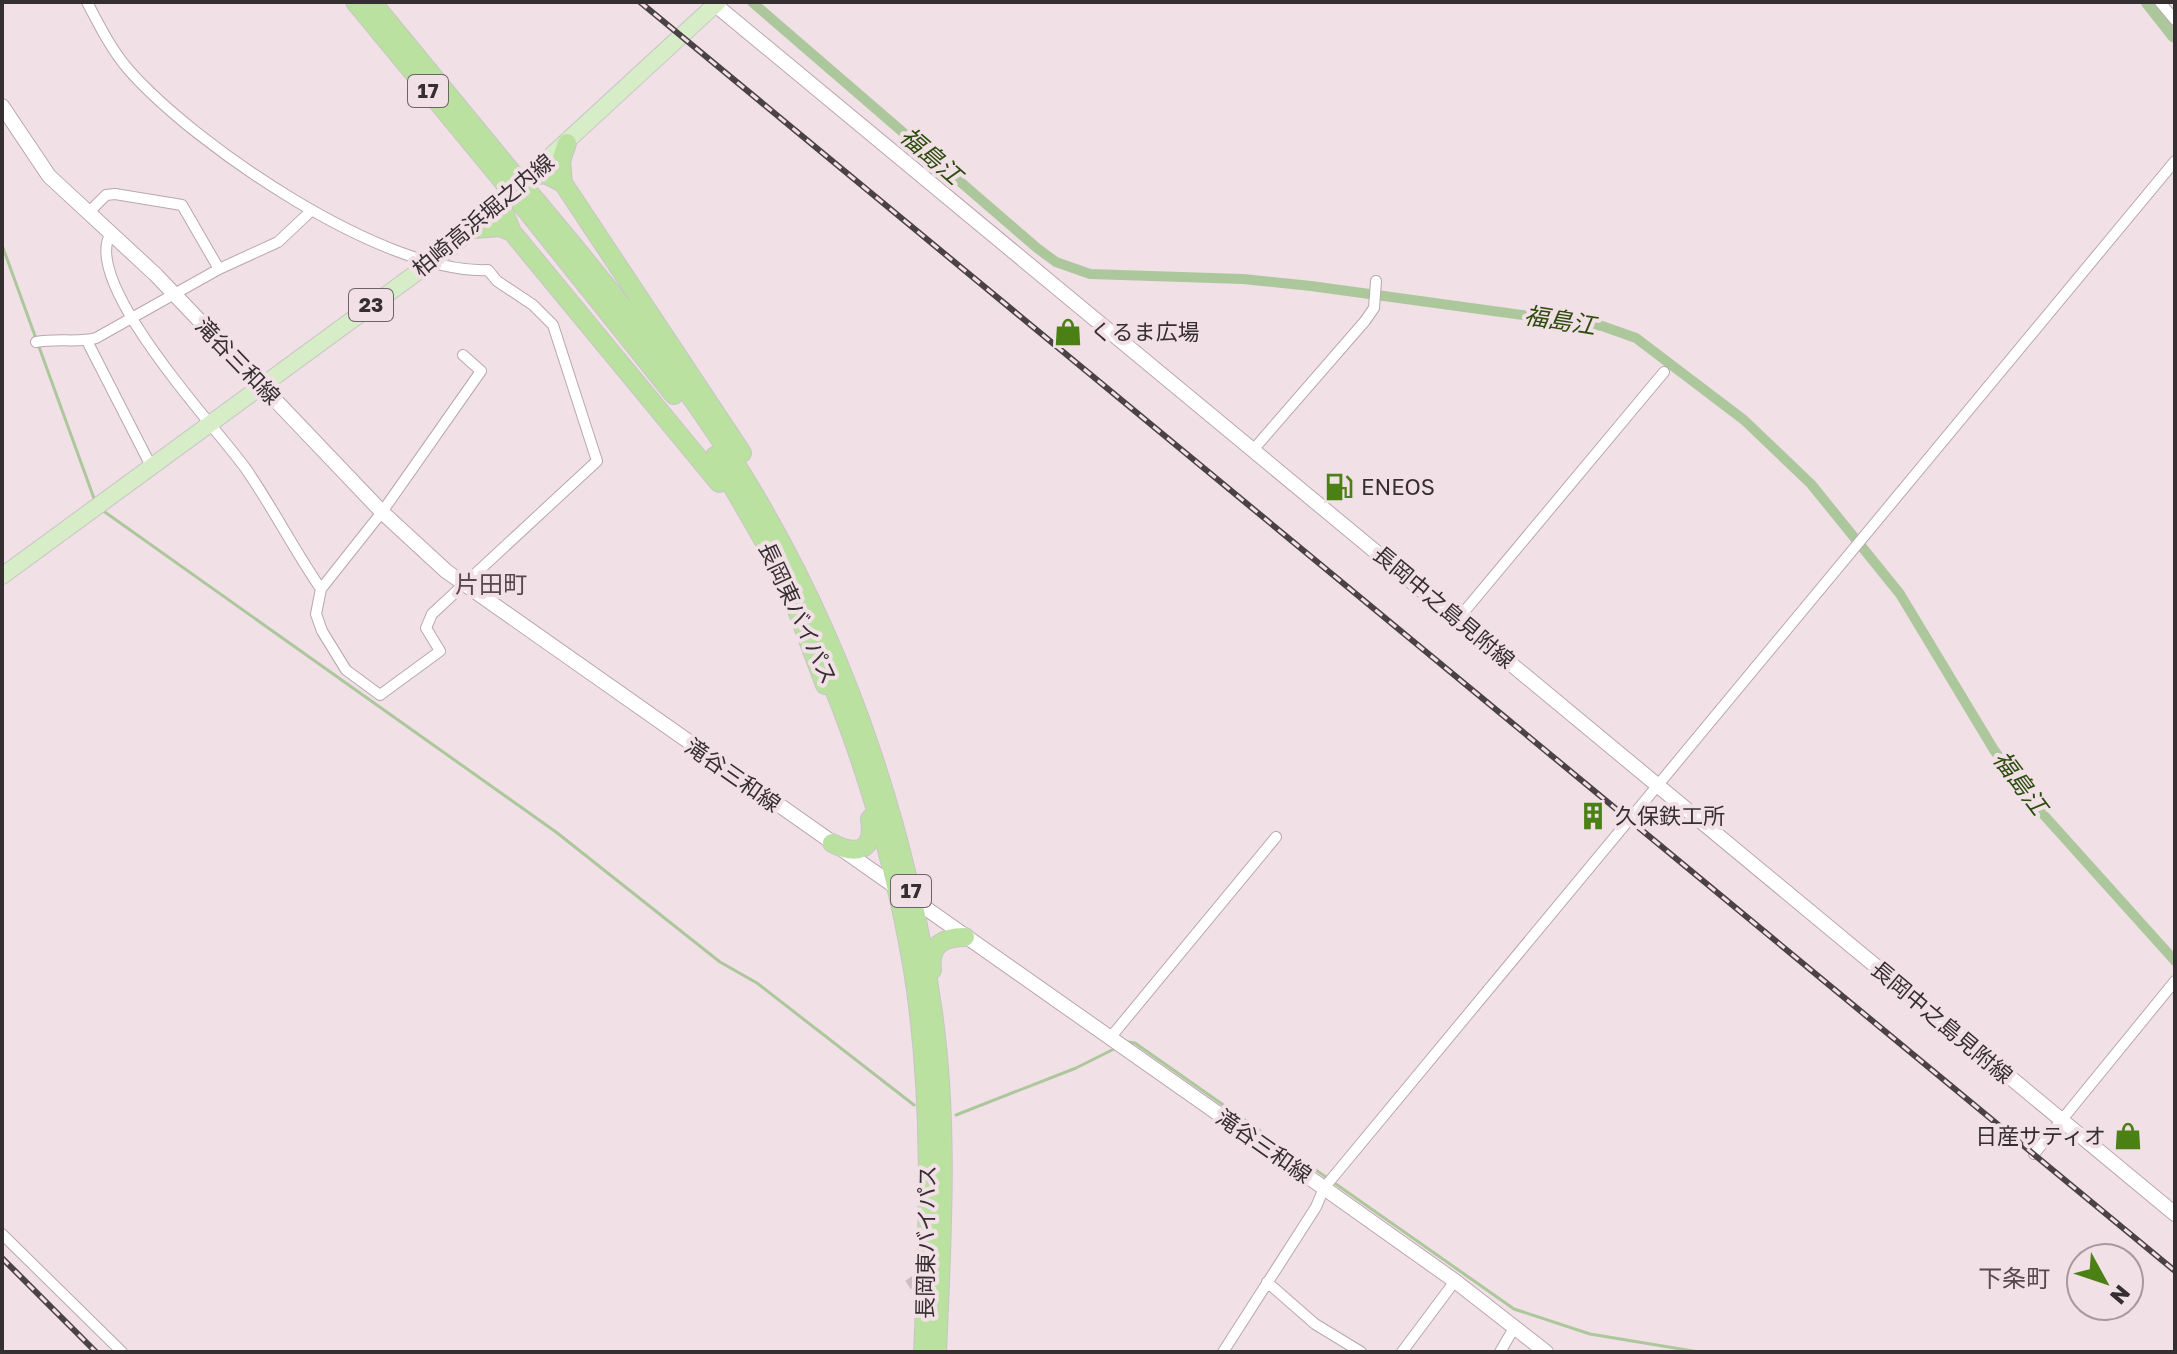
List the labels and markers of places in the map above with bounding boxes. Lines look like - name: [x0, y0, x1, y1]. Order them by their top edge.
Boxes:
- shop icon: くるま広場: [1053, 317, 1083, 347]
- place label: くるま広場: [1090, 318, 1200, 345]
- fuel station icon: ENEOS: [1324, 472, 1354, 502]
- place label: ENEOS: [1361, 473, 1435, 500]
- building icon: 久保鉄工所: [1578, 801, 1608, 831]
- place label: 久保鉄工所: [1615, 802, 1725, 829]
- shop icon: 日産サティオ: [2113, 1121, 2143, 1151]
- place label: 日産サティオ: [1975, 1122, 2106, 1149]

